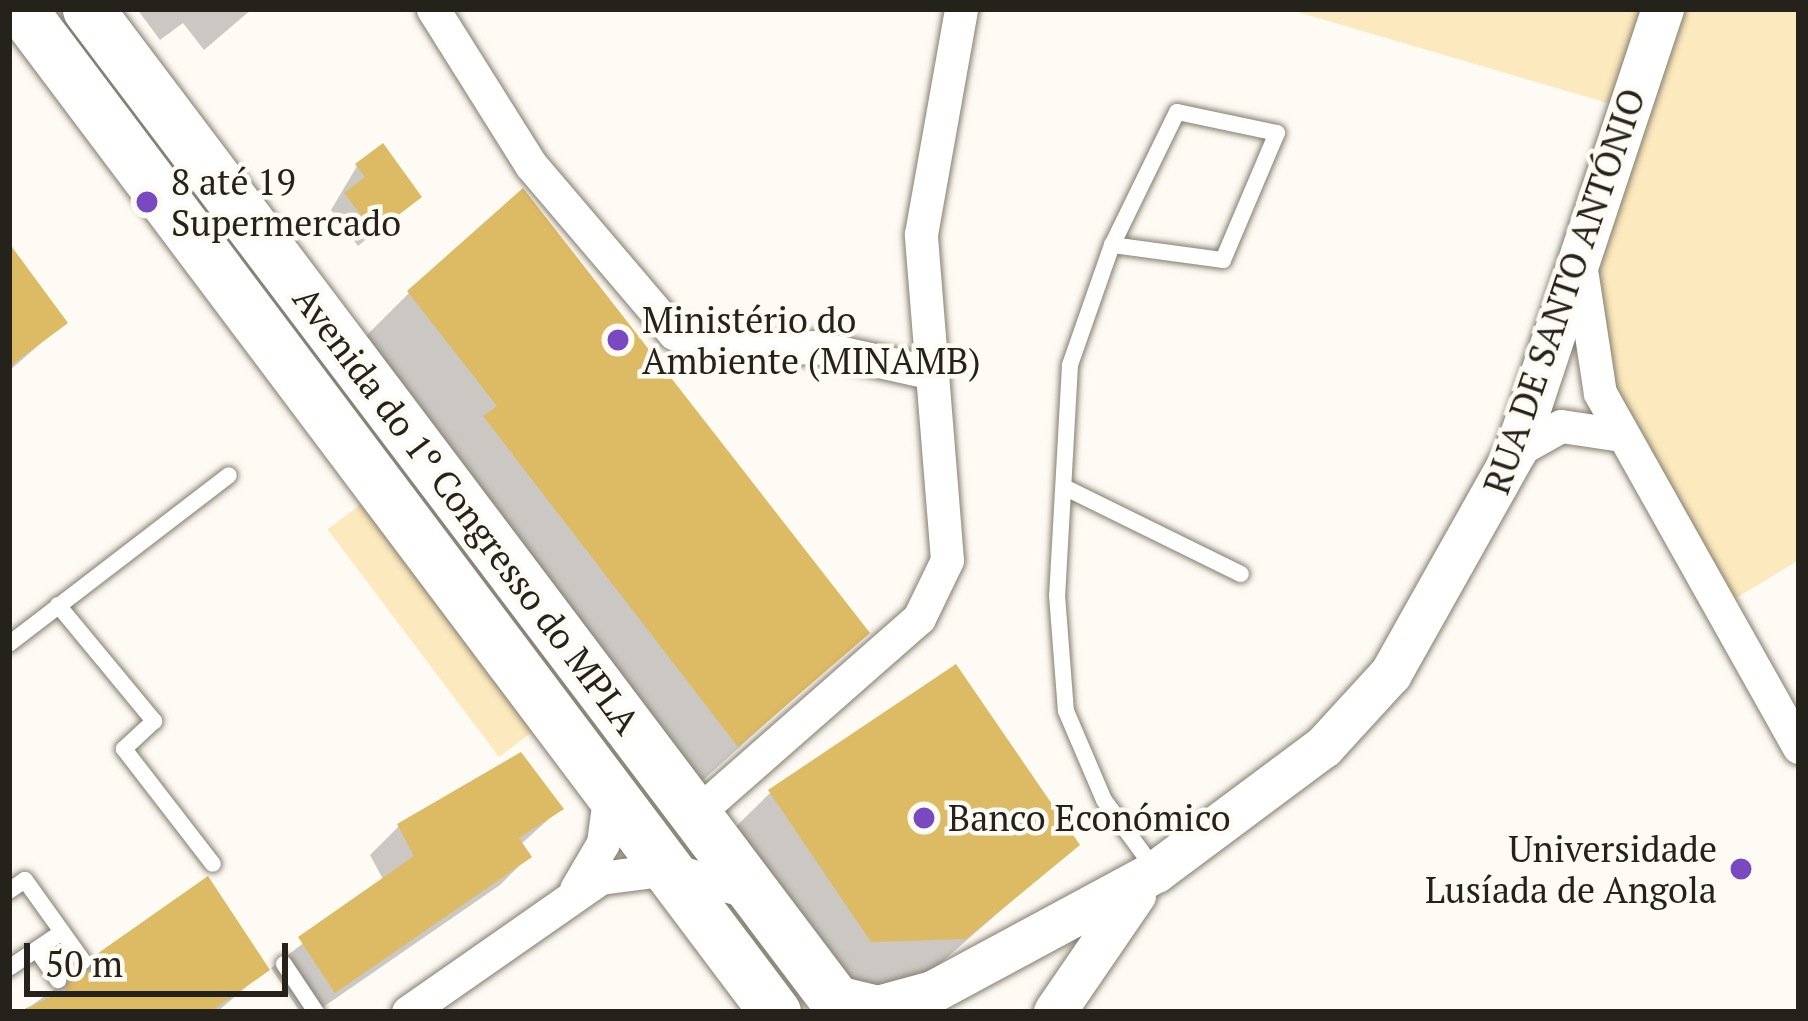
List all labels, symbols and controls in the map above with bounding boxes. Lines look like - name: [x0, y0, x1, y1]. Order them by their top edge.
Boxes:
- street label: RUA DE SANTO ANTÓNIO: [1474, 82, 1654, 500]
- place label: 8 até 19 Supermercado: [171, 159, 401, 244]
- marker: 8 até 19 Supermercado: [134, 189, 160, 215]
- street label: Avenida do 1º Congresso do MPLA: [285, 278, 649, 742]
- place label: Ministério do Ambiente (MINAMB): [642, 297, 981, 382]
- marker: Ministério do Ambiente (MINAMB): [605, 327, 631, 353]
- place label: Banco Económico: [948, 796, 1231, 840]
- marker: Banco Económico: [911, 805, 937, 831]
- place label: Universidade Lusíada de Angola: [1424, 826, 1717, 911]
- marker: Universidade Lusíada de Angola: [1728, 856, 1754, 882]
- scale bar: [30, 919, 294, 993]
- text: 50 m: [45, 940, 123, 987]

